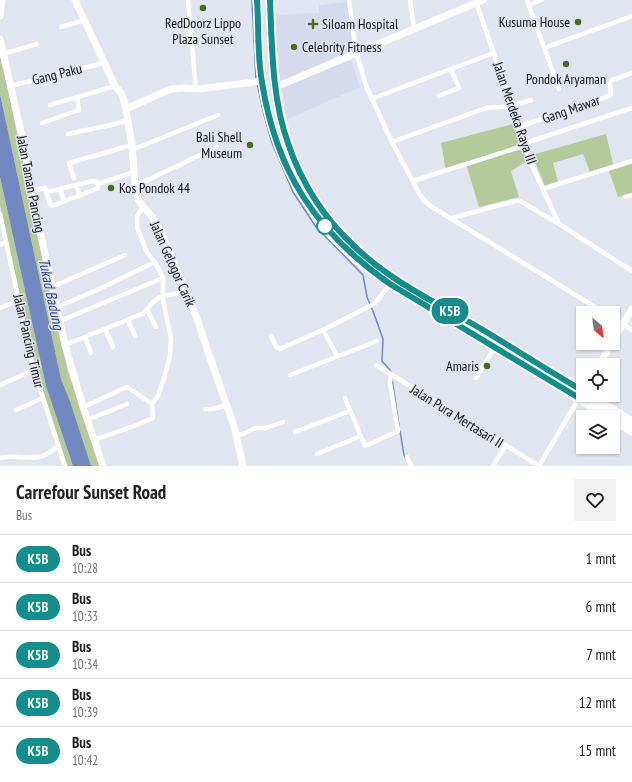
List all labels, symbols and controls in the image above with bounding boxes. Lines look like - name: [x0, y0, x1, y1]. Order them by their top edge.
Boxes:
- marker: RedDoorz Lippo Plaza Sunset: [198, 3, 208, 13]
- place label: Kusuma House: [499, 13, 570, 31]
- place label: RedDoorz Lippo Plaza Sunset: [165, 14, 241, 48]
- place label: Siloam Hospital: [322, 15, 399, 33]
- marker: Kusuma House: [573, 17, 583, 27]
- marker: Siloam Hospital: [307, 18, 319, 30]
- place label: Celebrity Fitness: [302, 38, 382, 56]
- marker: Celebrity Fitness: [289, 42, 299, 52]
- street label: Jalan Merdeka Raya III: [489, 58, 541, 167]
- street label: Gang Paku: [30, 59, 84, 89]
- marker: Pondok Aryaman: [561, 59, 571, 69]
- place label: Pondok Aryaman: [526, 70, 606, 88]
- street label: Gang Mawar: [540, 91, 602, 127]
- place label: Bali Shell Museum: [196, 128, 243, 162]
- street label: Jalan Taman Pancing: [13, 133, 49, 234]
- marker: Bali Shell Museum: [245, 140, 255, 150]
- place label: Kos Pondok 44: [119, 179, 191, 197]
- marker: Kos Pondok 44: [106, 183, 116, 193]
- street label: Jalan Gelogor Carik: [146, 217, 200, 310]
- unlabelled marker: [316, 217, 334, 235]
- water label: Tukad Badung: [35, 256, 69, 333]
- street label: Jalan Pancing Timur: [9, 291, 49, 390]
- line badge: K5B: [427, 298, 473, 324]
- text: K5B: [440, 302, 460, 320]
- north arrow: [576, 306, 620, 350]
- map controls: [576, 306, 620, 454]
- place label: Amaris: [446, 357, 479, 375]
- button: locate: [576, 358, 620, 402]
- marker: Amaris: [482, 361, 492, 371]
- street label: Jalan Pura Mertasari II: [406, 380, 507, 452]
- button: layers: [576, 410, 620, 454]
- button: heart: [574, 479, 616, 521]
- text: Carrefour Sunset Road: [16, 480, 166, 504]
- text: Bus: [16, 507, 32, 524]
- text: Bus: [72, 541, 91, 560]
- text: 1 mnt: [586, 549, 616, 568]
- text: K5B: [28, 550, 48, 568]
- text: 10:28: [72, 560, 98, 577]
- text: Bus: [72, 589, 91, 608]
- text: 6 mnt: [586, 597, 616, 616]
- text: K5B: [28, 598, 48, 616]
- text: 10:33: [72, 608, 98, 625]
- text: Bus: [72, 637, 91, 656]
- text: 7 mnt: [586, 645, 616, 664]
- text: K5B: [28, 646, 48, 664]
- text: 10:34: [72, 656, 98, 673]
- text: Bus: [72, 685, 91, 704]
- text: 12 mnt: [579, 693, 616, 712]
- text: K5B: [28, 694, 48, 712]
- text: 10:39: [72, 704, 98, 721]
- text: Bus: [72, 733, 91, 752]
- text: 15 mnt: [579, 741, 616, 760]
- text: K5B: [28, 742, 48, 760]
- text: 10:42: [72, 752, 98, 769]

